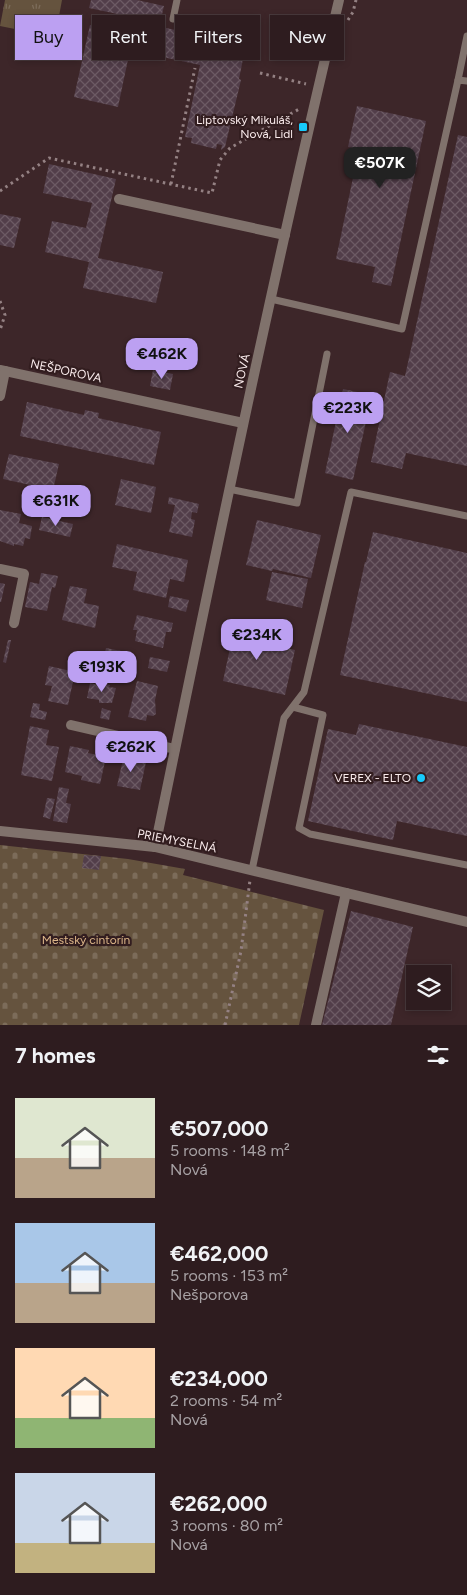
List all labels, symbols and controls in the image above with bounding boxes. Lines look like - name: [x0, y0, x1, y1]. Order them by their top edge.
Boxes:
- chip: Buy: [15, 15, 82, 60]
- chip: Rent: [92, 15, 165, 60]
- chip: Filters: [175, 15, 260, 60]
- chip: New: [270, 15, 344, 60]
- place label: Liptovský Mikuláš, Nová, Lidl: [196, 113, 293, 141]
- marker: Liptovský Mikuláš, Nová, Lidl: [297, 121, 309, 133]
- pin: €507K: [345, 146, 415, 189]
- text: €507K: [355, 153, 405, 172]
- pin: €462K: [127, 338, 197, 380]
- text: €462K: [137, 344, 187, 363]
- street label: NOVÁ: [231, 352, 253, 390]
- street label: NEŠPOROVA: [29, 357, 103, 385]
- pin: €223K: [313, 392, 383, 434]
- text: €223K: [323, 398, 373, 417]
- pin: €631K: [21, 484, 91, 527]
- text: €631K: [33, 491, 79, 510]
- pin: €234K: [222, 618, 292, 661]
- text: €234K: [232, 625, 282, 644]
- pin: €193K: [67, 650, 137, 693]
- text: €193K: [79, 657, 125, 676]
- pin: €262K: [96, 730, 166, 773]
- text: €262K: [106, 737, 156, 756]
- place label: VEREX - ELTO: [334, 771, 411, 785]
- marker: VEREX - ELTO: [415, 772, 427, 784]
- street label: PRIEMYSELNÁ: [136, 826, 218, 856]
- park label: Mestský cintorín: [42, 933, 131, 947]
- map controls: [406, 965, 451, 1010]
- button: layers: [406, 965, 451, 1010]
- icon: filters: [424, 1041, 452, 1069]
- text: 7 homes: [15, 1043, 96, 1068]
- text: €507,000: [170, 1116, 268, 1141]
- icon: home: [55, 1118, 115, 1178]
- text: 5 rooms · 148 m²: [170, 1141, 290, 1160]
- text: Nová: [170, 1160, 208, 1179]
- text: €462,000: [170, 1241, 268, 1266]
- icon: home: [55, 1243, 115, 1303]
- text: 5 rooms · 153 m²: [170, 1266, 288, 1285]
- text: Nešporova: [170, 1285, 248, 1304]
- text: €234,000: [170, 1366, 268, 1391]
- icon: home: [55, 1368, 115, 1428]
- text: 2 rooms · 54 m²: [170, 1391, 282, 1410]
- text: Nová: [170, 1410, 208, 1429]
- text: €262,000: [170, 1491, 267, 1516]
- icon: home: [55, 1493, 115, 1553]
- text: 3 rooms · 80 m²: [170, 1516, 283, 1535]
- text: Nová: [170, 1535, 208, 1554]

